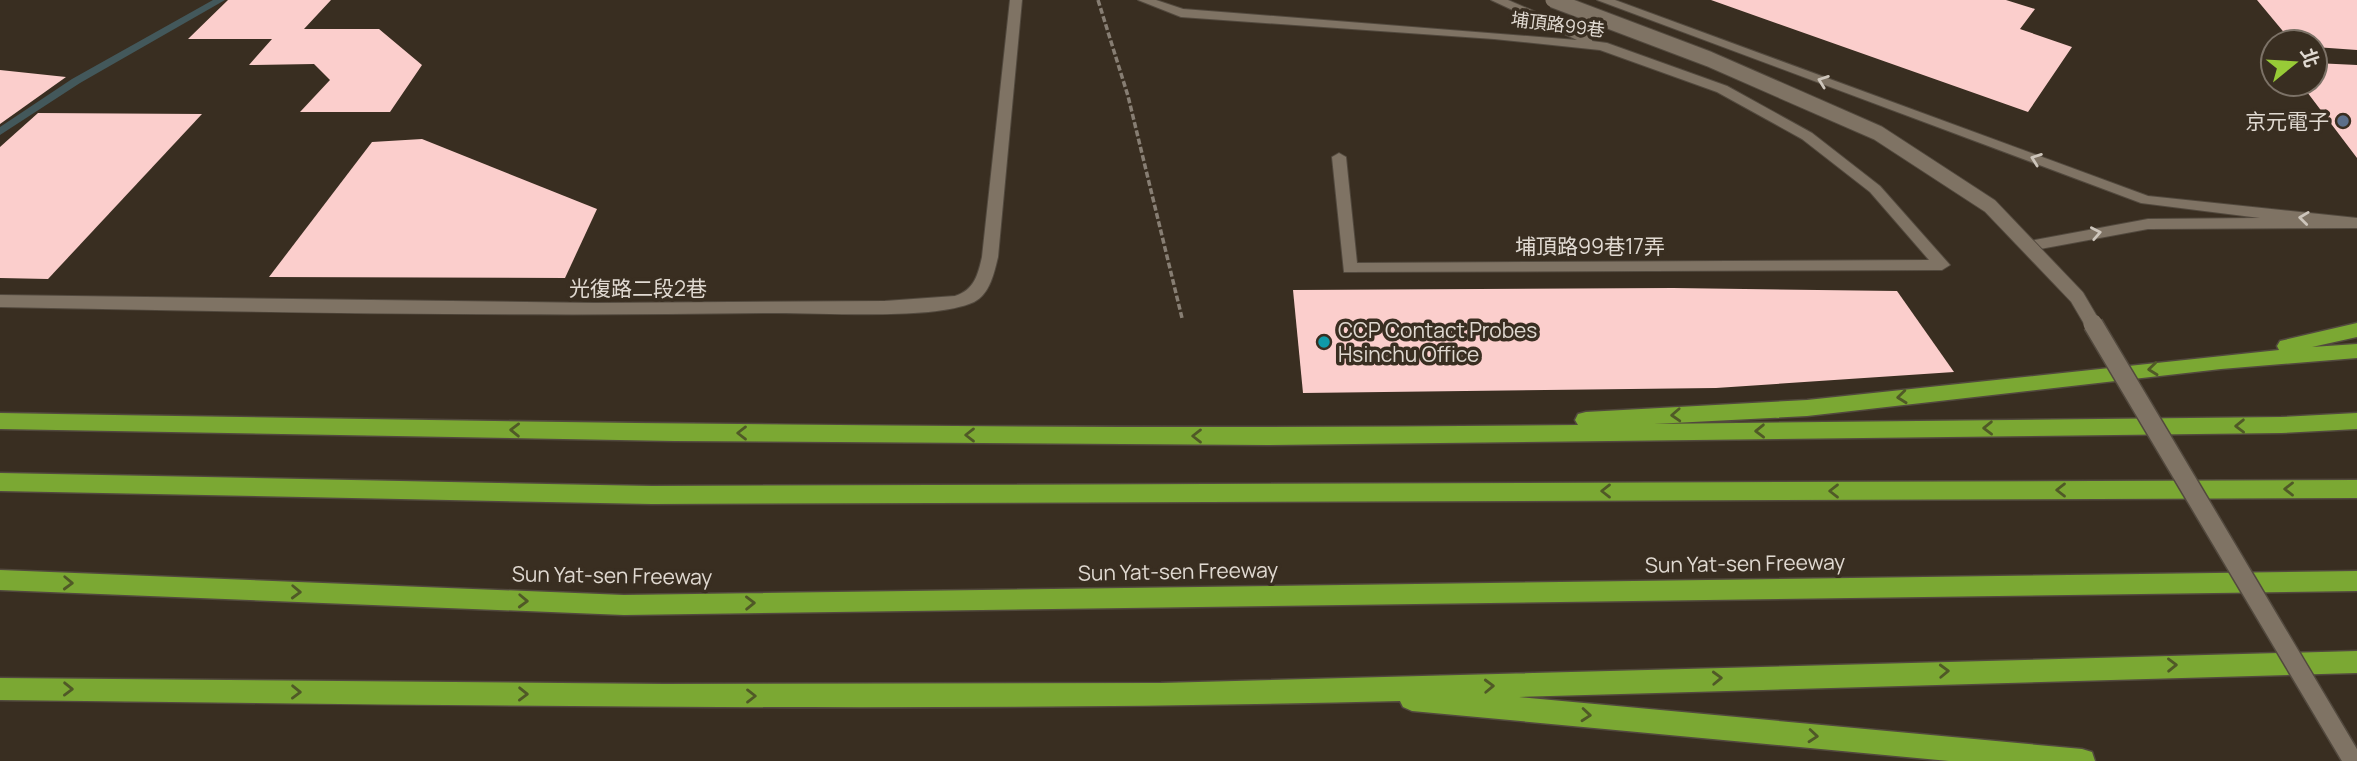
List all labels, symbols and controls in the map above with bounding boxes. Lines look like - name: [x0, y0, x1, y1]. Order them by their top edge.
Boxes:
- street label: 埔頂路99巷: [1510, 6, 1606, 42]
- north arrow: [2259, 28, 2329, 98]
- text: 北: [2295, 45, 2325, 71]
- one-way arrow: [1817, 75, 1829, 89]
- place label: 京元電子: [2245, 107, 2329, 135]
- marker: 京元電子: [2335, 113, 2351, 129]
- one-way arrow: [2031, 153, 2043, 167]
- one-way arrow: [2298, 211, 2310, 226]
- one-way arrow: [2090, 227, 2102, 242]
- street label: 埔頂路99巷17弄: [1515, 232, 1665, 260]
- street label: 光復路二段2巷: [569, 274, 707, 302]
- place label: CCP Contact Probes Hsinchu Office: [1338, 316, 1537, 368]
- marker: CCP Contact Probes Hsinchu Office: [1316, 334, 1332, 350]
- one-way arrow: [2147, 362, 2159, 377]
- one-way arrow: [1896, 389, 1907, 404]
- one-way arrow: [1670, 407, 1681, 422]
- one-way arrow: [2234, 418, 2245, 433]
- one-way arrow: [1982, 421, 1993, 436]
- one-way arrow: [509, 422, 520, 438]
- one-way arrow: [1755, 423, 1765, 439]
- one-way arrow: [737, 425, 747, 441]
- one-way arrow: [964, 427, 975, 443]
- one-way arrow: [1192, 428, 1202, 444]
- one-way arrow: [2283, 481, 2294, 497]
- one-way arrow: [2056, 482, 2066, 498]
- one-way arrow: [1601, 483, 1611, 499]
- one-way arrow: [1828, 483, 1839, 499]
- street label: Sun Yat-sen Freeway: [1645, 547, 1845, 579]
- street label: Sun Yat-sen Freeway: [1078, 555, 1278, 587]
- street label: Sun Yat-sen Freeway: [512, 559, 712, 591]
- one-way arrow: [63, 575, 74, 590]
- one-way arrow: [290, 584, 301, 599]
- one-way arrow: [518, 593, 529, 608]
- one-way arrow: [745, 595, 756, 611]
- one-way arrow: [2167, 657, 2177, 673]
- one-way arrow: [1939, 663, 1950, 678]
- one-way arrow: [1712, 671, 1723, 686]
- one-way arrow: [1484, 678, 1495, 693]
- one-way arrow: [63, 682, 74, 697]
- one-way arrow: [291, 684, 301, 700]
- one-way arrow: [518, 686, 529, 702]
- one-way arrow: [746, 688, 756, 704]
- one-way arrow: [1581, 708, 1592, 723]
- one-way arrow: [1808, 728, 1819, 743]

